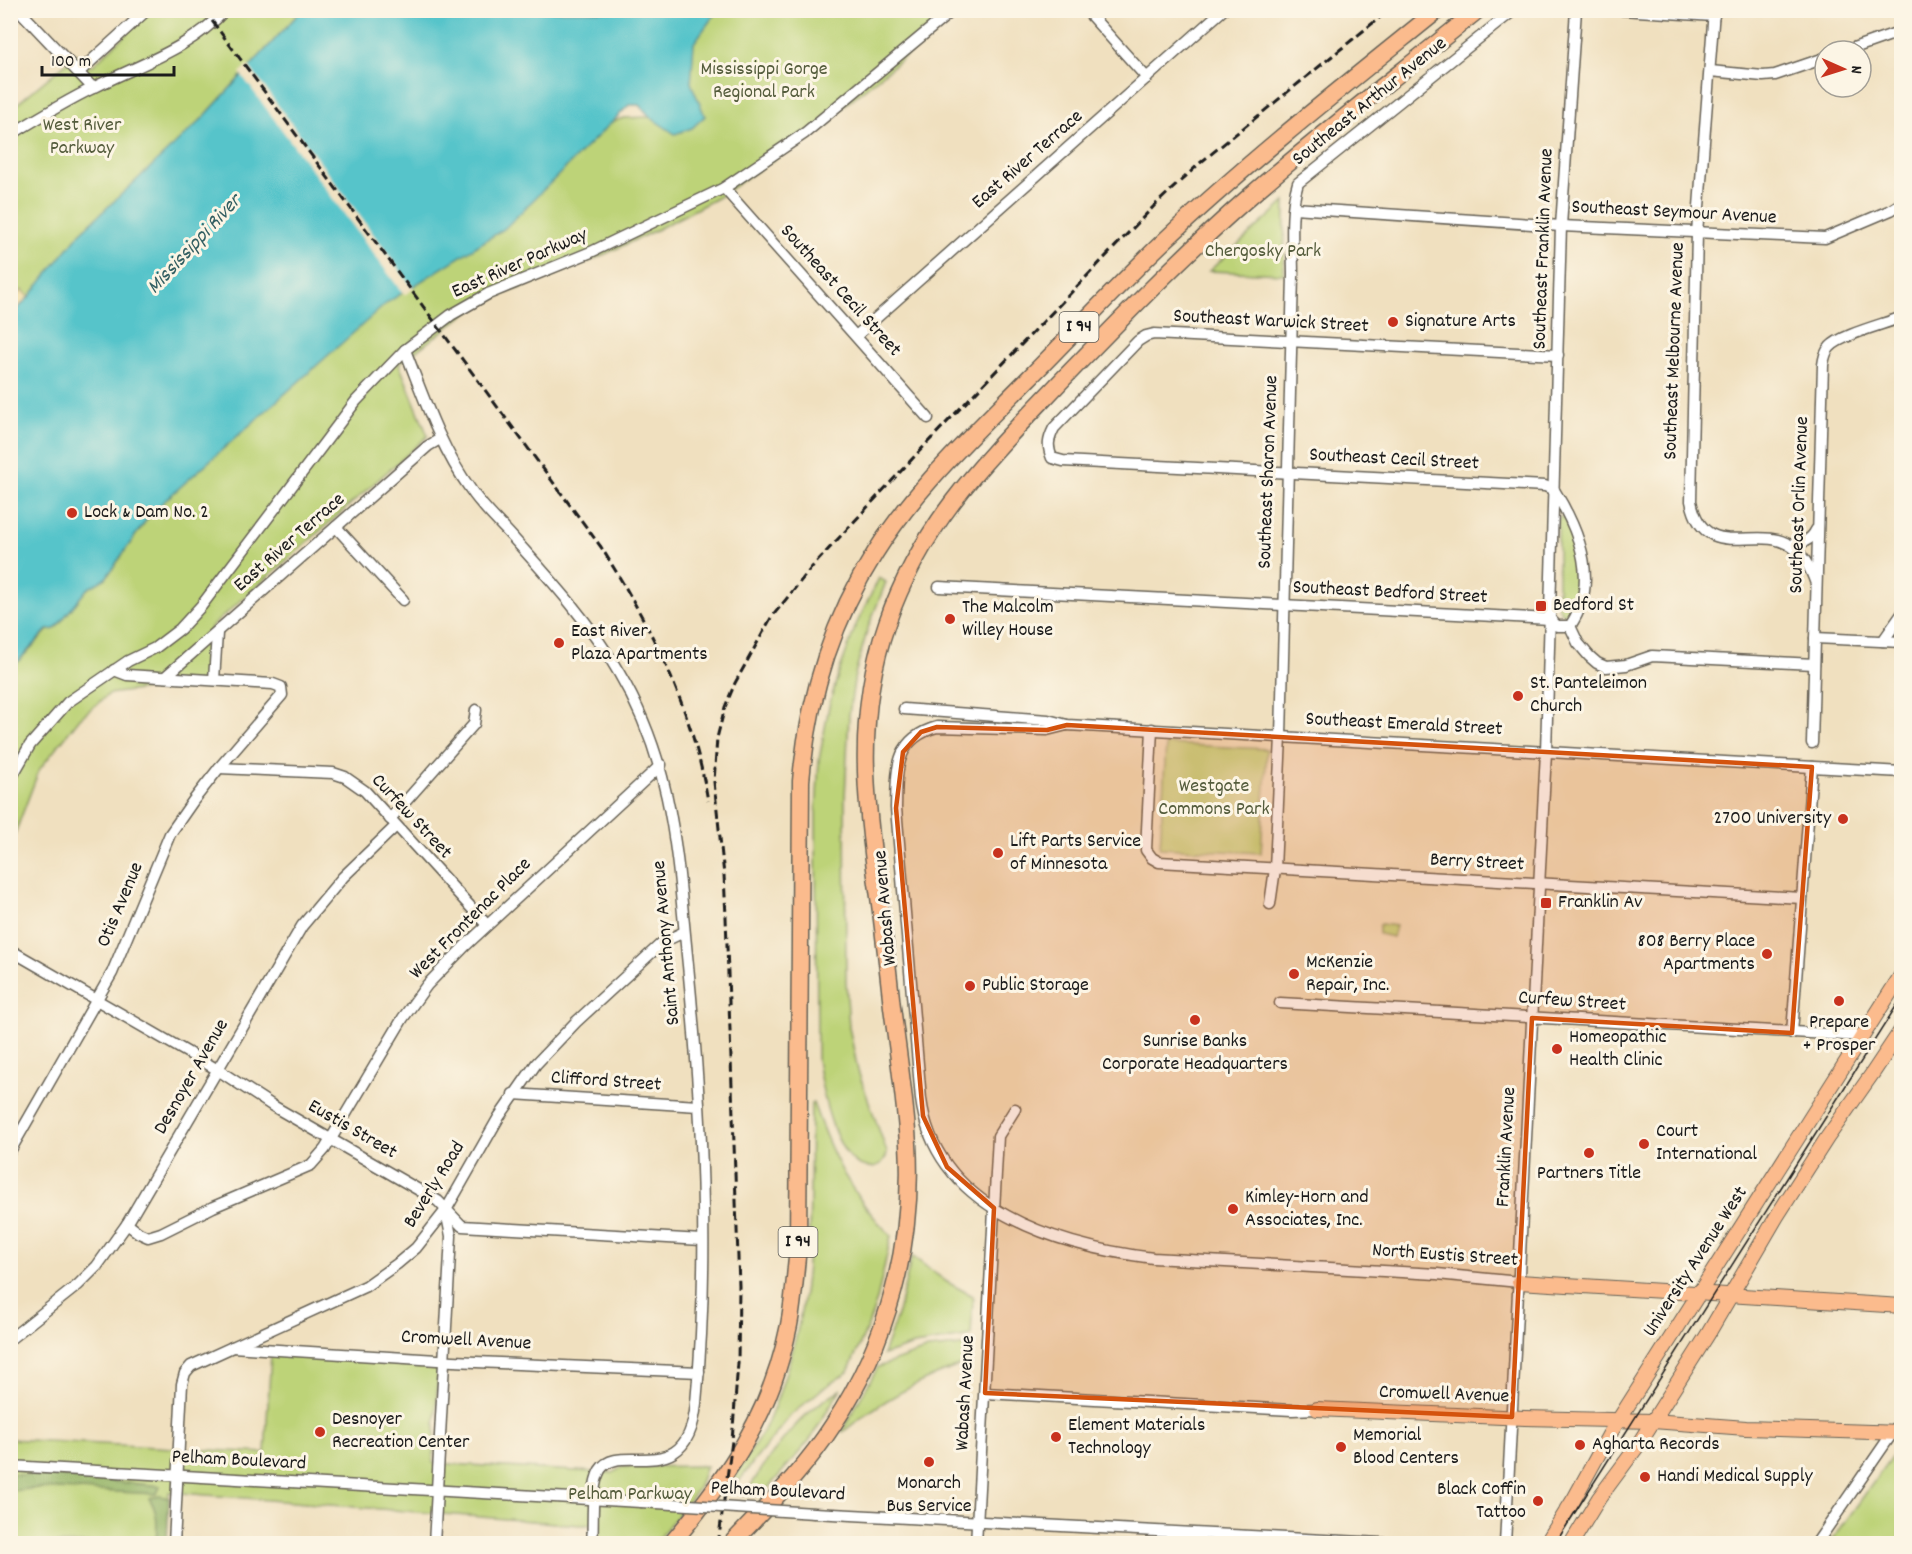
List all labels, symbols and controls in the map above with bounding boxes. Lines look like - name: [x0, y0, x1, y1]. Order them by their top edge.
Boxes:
- street label: Southeast Arthur Avenue: [1287, 31, 1453, 173]
- scale bar: [42, 39, 174, 77]
- north arrow: [1813, 39, 1873, 99]
- text: 100 m: [51, 50, 91, 75]
- park label: Mississippi Gorge Regional Park: [700, 56, 828, 107]
- text: N: [1844, 65, 1867, 74]
- street label: East River Terrace: [966, 104, 1090, 216]
- park label: West River Parkway: [43, 112, 122, 163]
- street label: Southeast Franklin Avenue: [1526, 148, 1562, 350]
- water label: Mississippi River: [141, 187, 251, 302]
- street label: Southeast Seymour Avenue: [1571, 194, 1777, 232]
- street label: Southeast Cecil Street: [773, 219, 907, 363]
- street label: East River Parkway: [448, 221, 593, 306]
- park label: Chergosky Park: [1205, 238, 1321, 266]
- street label: Southeast Melbourne Avenue: [1657, 242, 1693, 460]
- street label: Southeast Warwick Street: [1173, 303, 1369, 341]
- place label: Signature Arts: [1405, 308, 1516, 336]
- road number: I 94: [1060, 312, 1098, 342]
- marker: Signature Arts: [1386, 315, 1400, 329]
- street label: Southeast Sharon Avenue: [1252, 375, 1286, 569]
- street label: Southeast Orlin Avenue: [1783, 416, 1817, 594]
- street label: Southeast Cecil Street: [1309, 442, 1479, 478]
- street label: East River Terrace: [228, 487, 352, 599]
- place label: Lock & Dam No. 2: [84, 499, 209, 527]
- marker: Lock & Dam No. 2: [65, 506, 79, 520]
- street label: Southeast Bedford Street: [1292, 574, 1488, 612]
- place label: Bedford St: [1553, 592, 1634, 620]
- place label: The Malcolm Willey House: [962, 594, 1054, 645]
- marker: Bedford St: [1534, 599, 1548, 613]
- marker: The Malcolm Willey House: [943, 612, 957, 626]
- place label: East River Plaza Apartments: [571, 618, 708, 669]
- marker: East River Plaza Apartments: [552, 636, 566, 650]
- place label: St. Panteleimon Church: [1530, 670, 1647, 721]
- marker: St. Panteleimon Church: [1511, 689, 1525, 703]
- street label: Southeast Emerald Street: [1305, 706, 1503, 744]
- street label: Curfew Street: [364, 768, 458, 866]
- park label: Westgate Commons Park: [1158, 773, 1270, 824]
- place label: 2700 University: [1714, 805, 1832, 833]
- marker: 2700 University: [1836, 812, 1850, 826]
- place label: Lift Parts Service of Minnesota: [1010, 828, 1141, 879]
- marker: Lift Parts Service of Minnesota: [991, 846, 1005, 860]
- street label: Berry Street: [1429, 847, 1525, 879]
- street label: Wabash Avenue: [867, 849, 905, 967]
- street label: West Frontenac Place: [404, 851, 539, 986]
- street label: Otis Avenue: [90, 858, 152, 952]
- street label: Saint Anthony Avenue: [646, 859, 688, 1027]
- place label: Franklin Av: [1558, 889, 1643, 917]
- marker: Franklin Av: [1539, 896, 1553, 910]
- place label: 808 Berry Place Apartments: [1638, 928, 1755, 979]
- marker: 808 Berry Place Apartments: [1760, 947, 1774, 961]
- place label: McKenzie Repair, Inc.: [1306, 949, 1389, 1000]
- marker: McKenzie Repair, Inc.: [1287, 967, 1301, 981]
- place label: Public Storage: [982, 972, 1089, 1000]
- marker: Public Storage: [963, 979, 977, 993]
- street label: Curfew Street: [1517, 984, 1627, 1020]
- marker: Prepare + Prosper: [1832, 994, 1846, 1008]
- place label: Prepare + Prosper: [1803, 1009, 1876, 1060]
- marker: Sunrise Banks Corporate Headquarters: [1188, 1013, 1202, 1027]
- street label: Desnoyer Avenue: [148, 1014, 237, 1140]
- place label: Homeopathic Health Clinic: [1569, 1024, 1666, 1075]
- place label: Sunrise Banks Corporate Headquarters: [1102, 1028, 1288, 1079]
- marker: Homeopathic Health Clinic: [1550, 1042, 1564, 1056]
- street label: Clifford Street: [550, 1064, 662, 1100]
- street label: Franklin Avenue: [1490, 1086, 1524, 1208]
- street label: Eustis Street: [302, 1093, 402, 1167]
- place label: Court International: [1656, 1118, 1757, 1169]
- street label: Beverly Road: [397, 1136, 473, 1234]
- marker: Court International: [1637, 1137, 1651, 1151]
- marker: Partners Title: [1582, 1146, 1596, 1160]
- place label: Partners Title: [1537, 1160, 1641, 1188]
- street label: University Avenue West: [1637, 1181, 1755, 1343]
- place label: Kimley-Horn and Associates, Inc.: [1245, 1184, 1369, 1235]
- marker: Kimley-Horn and Associates, Inc.: [1226, 1202, 1240, 1216]
- road number: I 94: [778, 1227, 818, 1257]
- street label: North Eustis Street: [1371, 1237, 1519, 1275]
- street label: Cromwell Avenue: [400, 1324, 532, 1358]
- street label: Wabash Avenue: [949, 1334, 983, 1452]
- street label: Cromwell Avenue: [1378, 1379, 1510, 1411]
- place label: Desnoyer Recreation Center: [332, 1406, 470, 1457]
- place label: Element Materials Technology: [1068, 1412, 1205, 1463]
- place label: Memorial Blood Centers: [1353, 1422, 1459, 1473]
- marker: Desnoyer Recreation Center: [313, 1425, 327, 1439]
- marker: Element Materials Technology: [1049, 1430, 1063, 1444]
- place label: Agharta Records: [1592, 1431, 1720, 1459]
- marker: Agharta Records: [1573, 1438, 1587, 1452]
- marker: Memorial Blood Centers: [1334, 1440, 1348, 1454]
- street label: Pelham Boulevard: [171, 1443, 307, 1479]
- marker: Monarch Bus Service: [922, 1455, 936, 1469]
- place label: Handi Medical Supply: [1657, 1463, 1813, 1491]
- place label: Monarch Bus Service: [887, 1470, 972, 1521]
- marker: Handi Medical Supply: [1638, 1470, 1652, 1484]
- street label: Pelham Boulevard: [710, 1474, 846, 1510]
- place label: Black Coffin Tattoo: [1437, 1476, 1526, 1527]
- park label: Pelham Parkway: [568, 1481, 693, 1509]
- marker: Black Coffin Tattoo: [1531, 1494, 1545, 1508]

